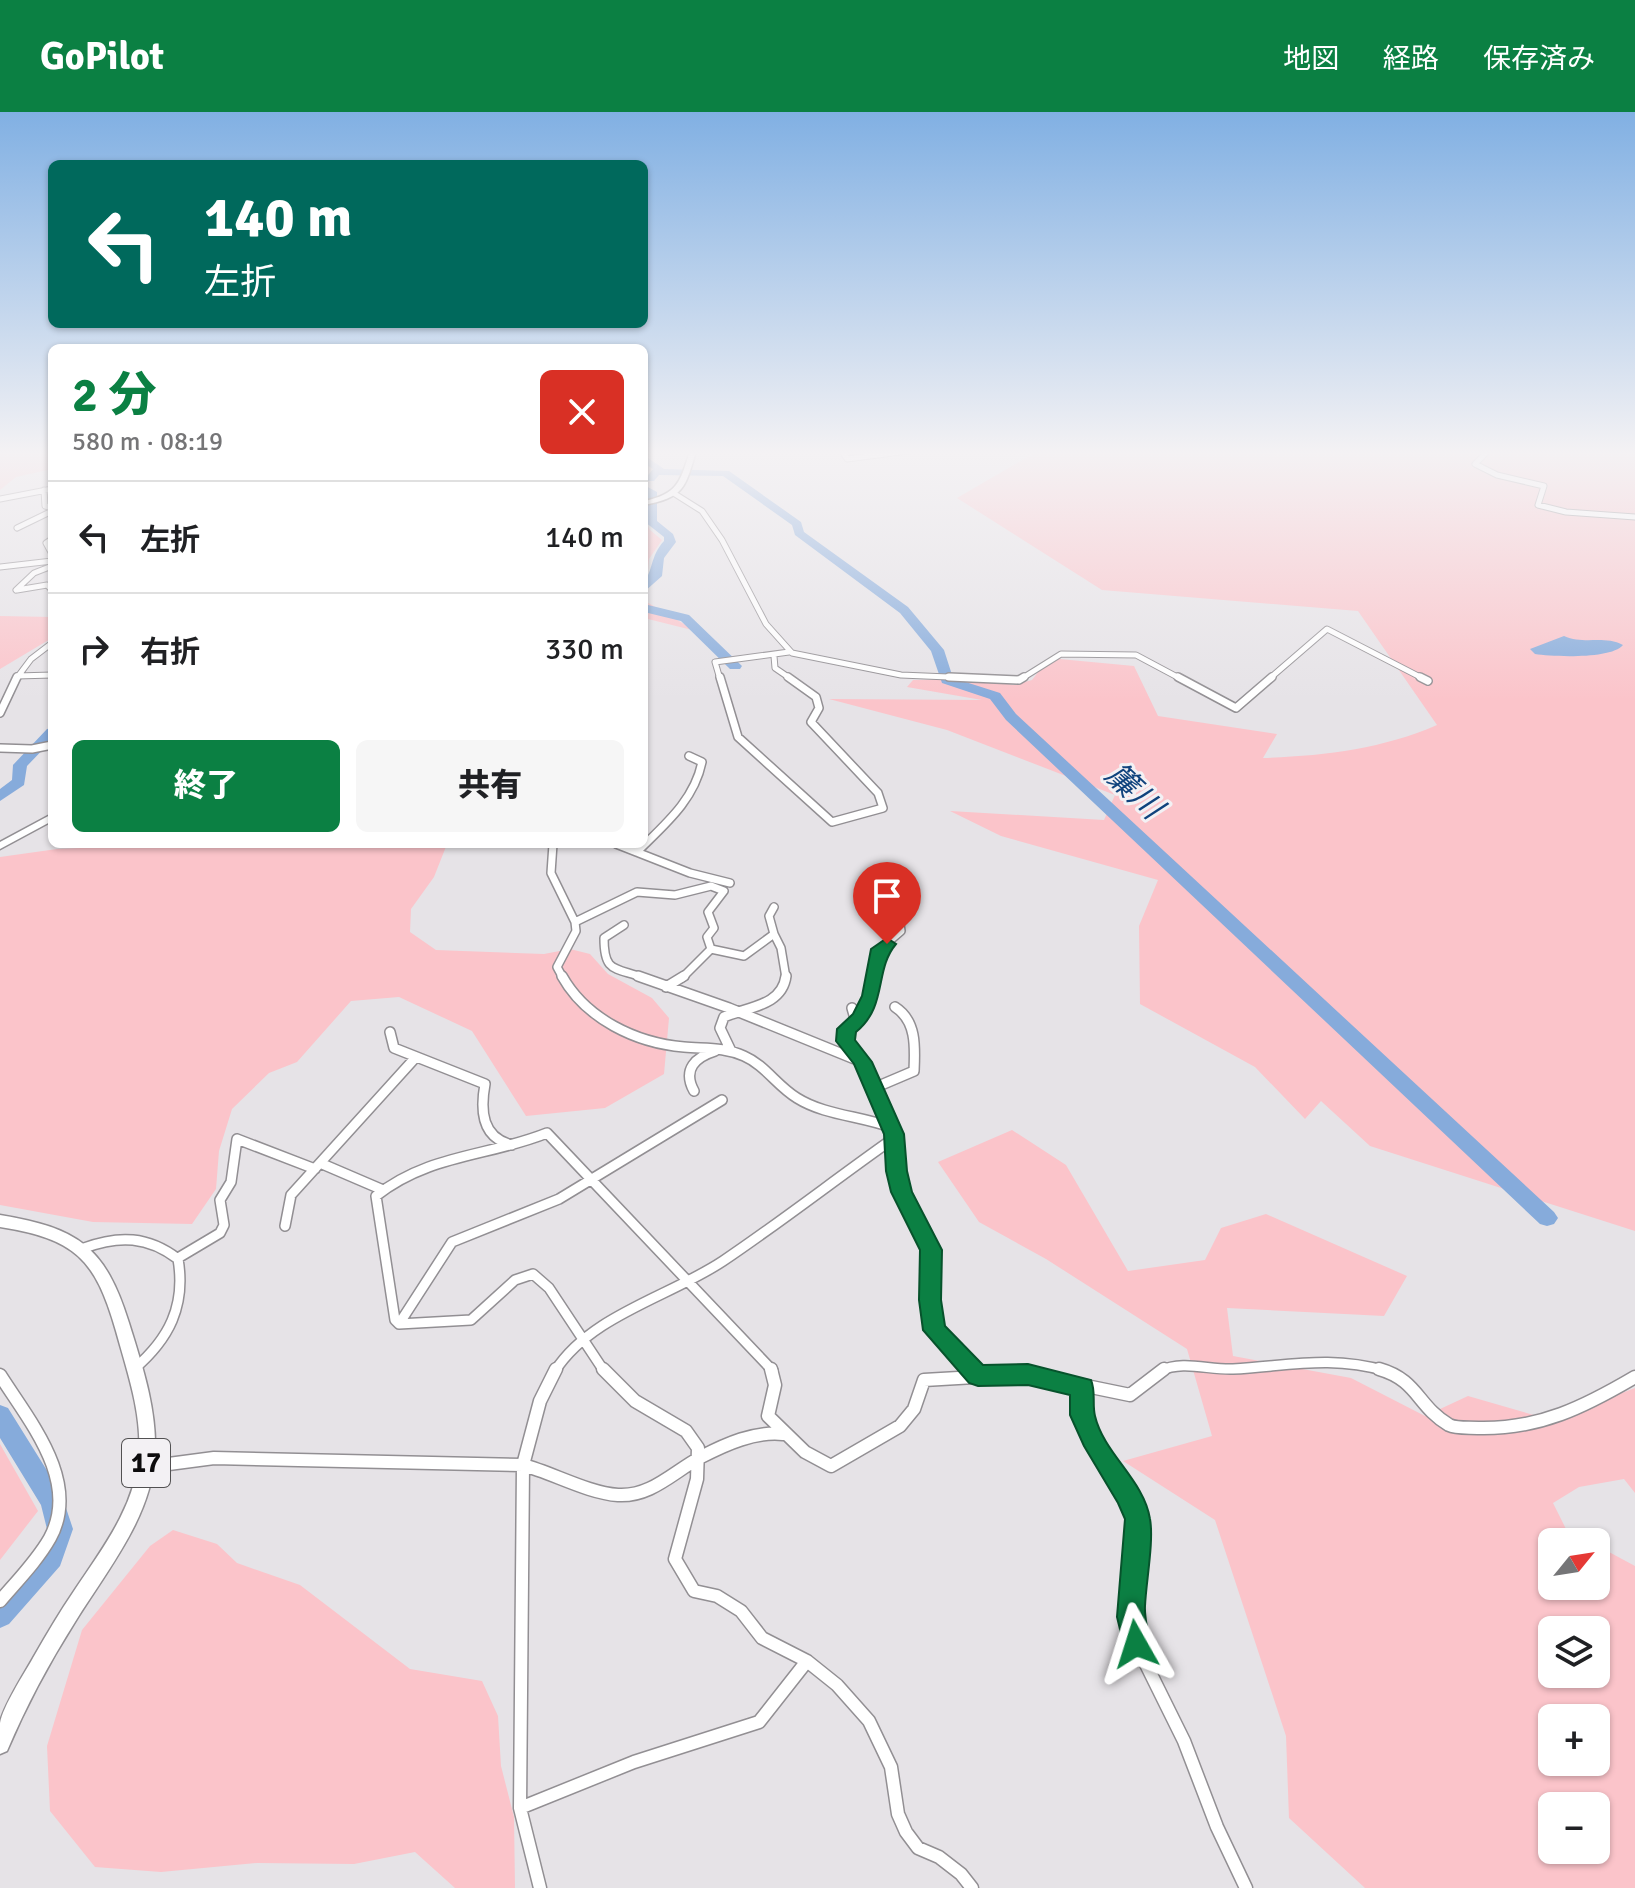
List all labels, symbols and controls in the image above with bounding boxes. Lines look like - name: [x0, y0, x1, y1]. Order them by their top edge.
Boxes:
- text: GoPilot: [40, 33, 164, 80]
- text: 地図: [1283, 42, 1339, 76]
- text: 経路: [1383, 42, 1439, 76]
- text: 保存済み: [1483, 42, 1595, 76]
- text: 140 m: [204, 183, 352, 252]
- icon: left: [72, 192, 176, 296]
- text: 左折: [204, 260, 276, 305]
- text: 2 分: [72, 366, 156, 425]
- button: close: [540, 370, 624, 454]
- text: 580 m · 08:19: [72, 426, 223, 458]
- icon: left: [72, 515, 116, 559]
- text: 140 m: [545, 519, 624, 556]
- text: 左折: [140, 522, 200, 559]
- icon: right: [72, 627, 116, 671]
- text: 330 m: [545, 631, 624, 668]
- text: 右折: [140, 634, 200, 671]
- button: 終了: [72, 740, 340, 832]
- button: 共有: [356, 740, 624, 832]
- water label: 簾川: [1097, 755, 1173, 829]
- pin: [853, 862, 921, 944]
- icon: arrive: [865, 874, 909, 918]
- road number: 17: [122, 1439, 170, 1487]
- north arrow: [1538, 1528, 1610, 1600]
- map controls: [1538, 1528, 1610, 1864]
- position arrow: [1094, 1602, 1178, 1686]
- button: layers: [1538, 1616, 1610, 1688]
- button: +: [1538, 1704, 1610, 1776]
- button: −: [1538, 1792, 1610, 1864]

